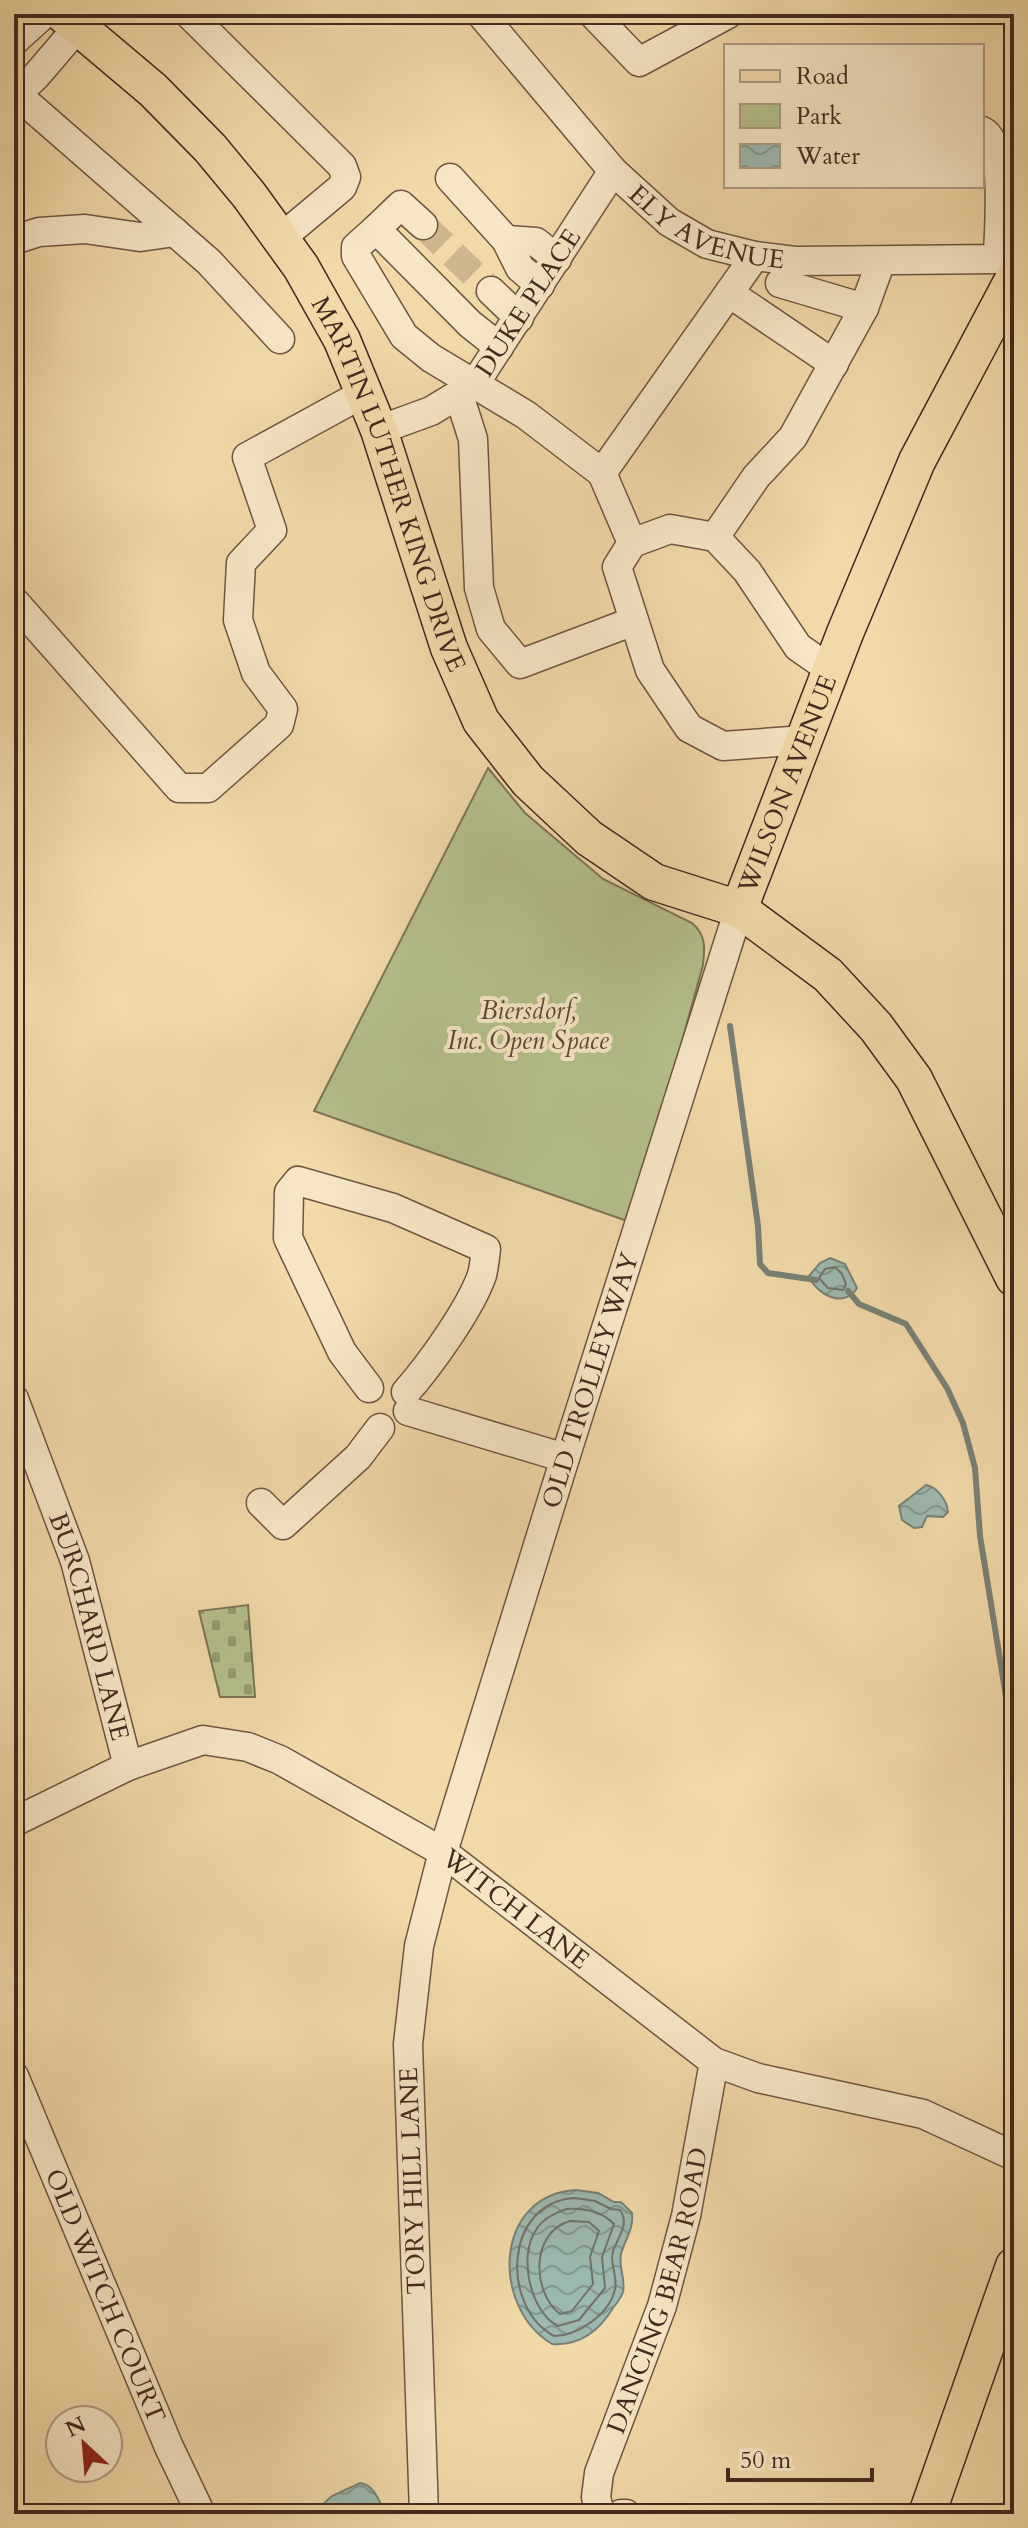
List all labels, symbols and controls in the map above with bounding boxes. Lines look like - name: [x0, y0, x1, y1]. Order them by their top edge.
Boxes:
- legend: [724, 44, 984, 188]
- text: Road: [796, 60, 849, 93]
- text: Park: [796, 100, 842, 133]
- text: Water: [795, 140, 860, 173]
- street label: ELY AVENUE: [621, 177, 786, 278]
- street label: DUKE PLACE: [467, 222, 589, 384]
- street label: MARTIN LUTHER KING DRIVE: [303, 290, 474, 677]
- street label: WILSON AVENUE: [729, 670, 845, 899]
- park label: Biersdorf, Inc. Open Space: [447, 993, 610, 1058]
- street label: OLD TROLLEY WAY: [534, 1247, 647, 1513]
- street label: BURCHARD LANE: [40, 1507, 138, 1744]
- street label: WITCH LANE: [434, 1840, 597, 1977]
- street label: TORY HILL LANE: [391, 2067, 434, 2295]
- street label: DANCING BEAR ROAD: [598, 2145, 716, 2439]
- street label: OLD WITCH COURT: [37, 2163, 174, 2428]
- north arrow: [44, 2404, 124, 2484]
- text: N: [61, 2409, 91, 2445]
- scale bar: [728, 2432, 872, 2482]
- text: 50 m: [740, 2444, 792, 2477]

